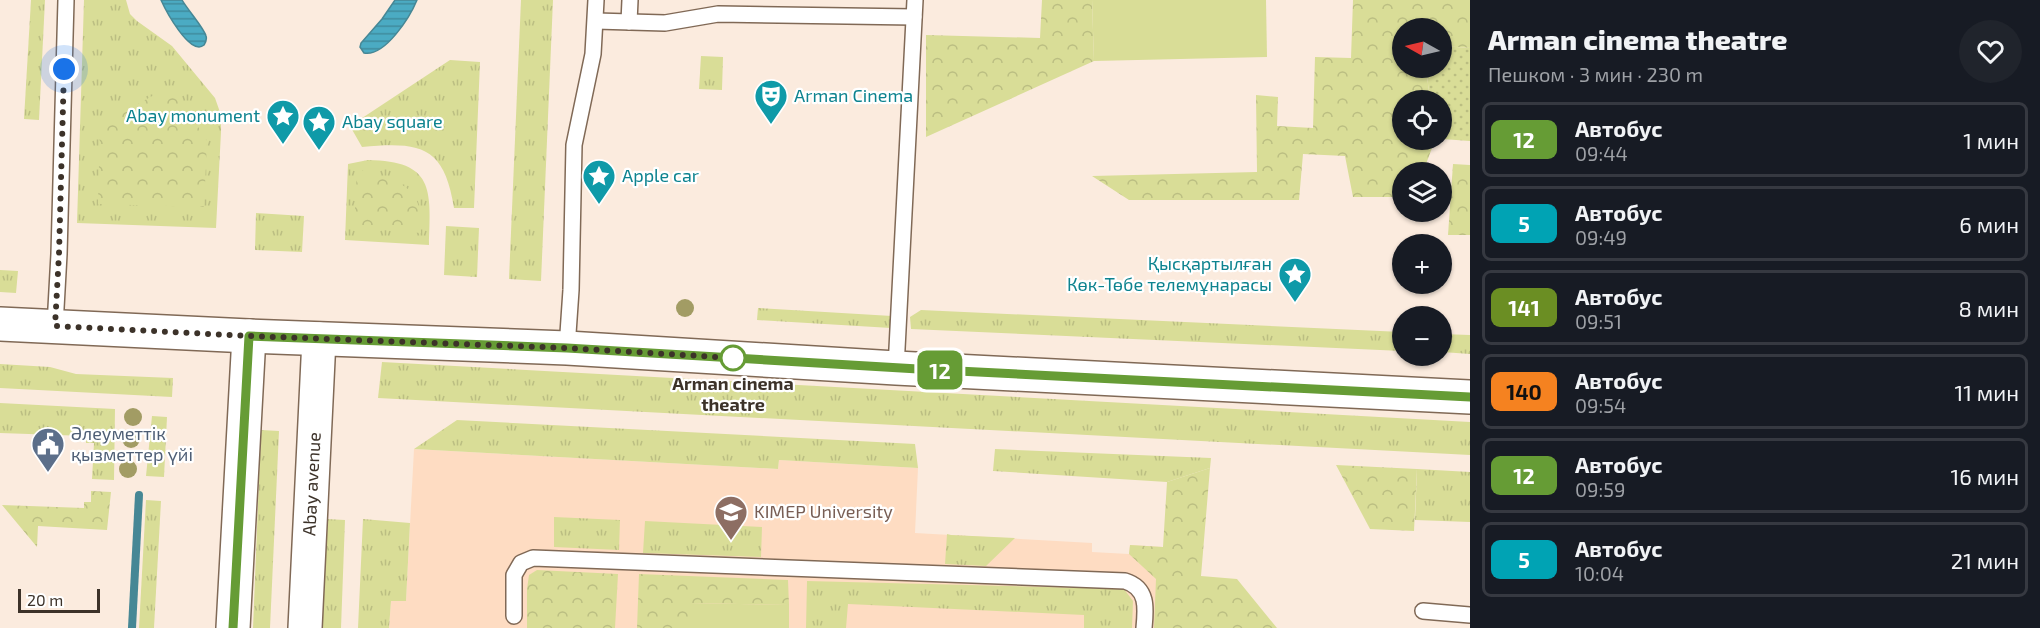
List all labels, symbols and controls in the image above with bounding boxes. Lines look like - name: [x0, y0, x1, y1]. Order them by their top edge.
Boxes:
- north arrow: [1392, 18, 1452, 78]
- map controls: [1392, 18, 1452, 366]
- button: heart: [1959, 20, 2022, 83]
- text: Arman cinema theatre: [1488, 22, 1787, 56]
- your location: [49, 54, 79, 84]
- text: Пешком · 3 мин · 230 m: [1488, 62, 1703, 86]
- theatre icon: Arman Cinema: [753, 78, 789, 125]
- place label: Arman Cinema: [794, 84, 913, 106]
- button: locate: [1392, 90, 1452, 150]
- place icon: Abay monument: [265, 98, 301, 145]
- place label: Abay monument: [126, 104, 260, 126]
- place icon: Abay square: [301, 104, 337, 151]
- place label: Abay square: [342, 110, 443, 132]
- text: Автобус: [1575, 115, 1663, 141]
- text: 12: [1513, 127, 1535, 152]
- text: 1 мин: [1963, 127, 2019, 153]
- text: 09:44: [1575, 141, 1628, 165]
- place icon: Apple car: [581, 158, 617, 205]
- button: layers: [1392, 162, 1452, 222]
- place label: Apple car: [622, 164, 699, 186]
- text: Автобус: [1575, 199, 1663, 225]
- text: 5: [1518, 211, 1530, 236]
- text: 6 мин: [1959, 211, 2019, 237]
- text: 09:49: [1575, 225, 1627, 249]
- button: +: [1392, 234, 1452, 294]
- place label: Қысқартылған Көк-Төбе телемұнарасы: [1067, 252, 1272, 295]
- place icon: Қысқартылған Көк-Төбе телемұнарасы: [1277, 256, 1313, 303]
- text: Автобус: [1575, 283, 1663, 309]
- text: 141: [1508, 295, 1540, 320]
- text: 8 мин: [1959, 295, 2019, 321]
- button: −: [1392, 306, 1452, 366]
- text: 09:51: [1575, 309, 1622, 333]
- marker: Arman cinema theatre: [720, 345, 746, 371]
- line badge: 12: [913, 350, 967, 389]
- text: 12: [929, 358, 951, 383]
- text: Автобус: [1575, 367, 1663, 393]
- place label: Arman cinema theatre: [672, 372, 794, 415]
- text: 140: [1506, 379, 1542, 404]
- text: 11 мин: [1954, 379, 2019, 405]
- text: 09:54: [1575, 393, 1626, 417]
- place label: Әлеуметтік қызметтер үйі: [71, 422, 193, 465]
- public building icon: Әлеуметтік қызметтер үйі: [30, 426, 66, 473]
- street label: Abay avenue: [297, 432, 325, 536]
- text: Автобус: [1575, 451, 1663, 477]
- text: 12: [1513, 463, 1535, 488]
- text: 16 мин: [1951, 463, 2019, 489]
- text: 09:59: [1575, 477, 1625, 501]
- school or university icon: KIMEP University: [713, 494, 749, 541]
- place label: KIMEP University: [754, 500, 893, 522]
- text: Автобус: [1575, 535, 1663, 561]
- text: 5: [1518, 547, 1530, 572]
- text: 21 мин: [1951, 547, 2019, 573]
- text: 10:04: [1575, 561, 1624, 585]
- scale bar: [18, 586, 100, 614]
- text: 20 m: [27, 590, 63, 609]

